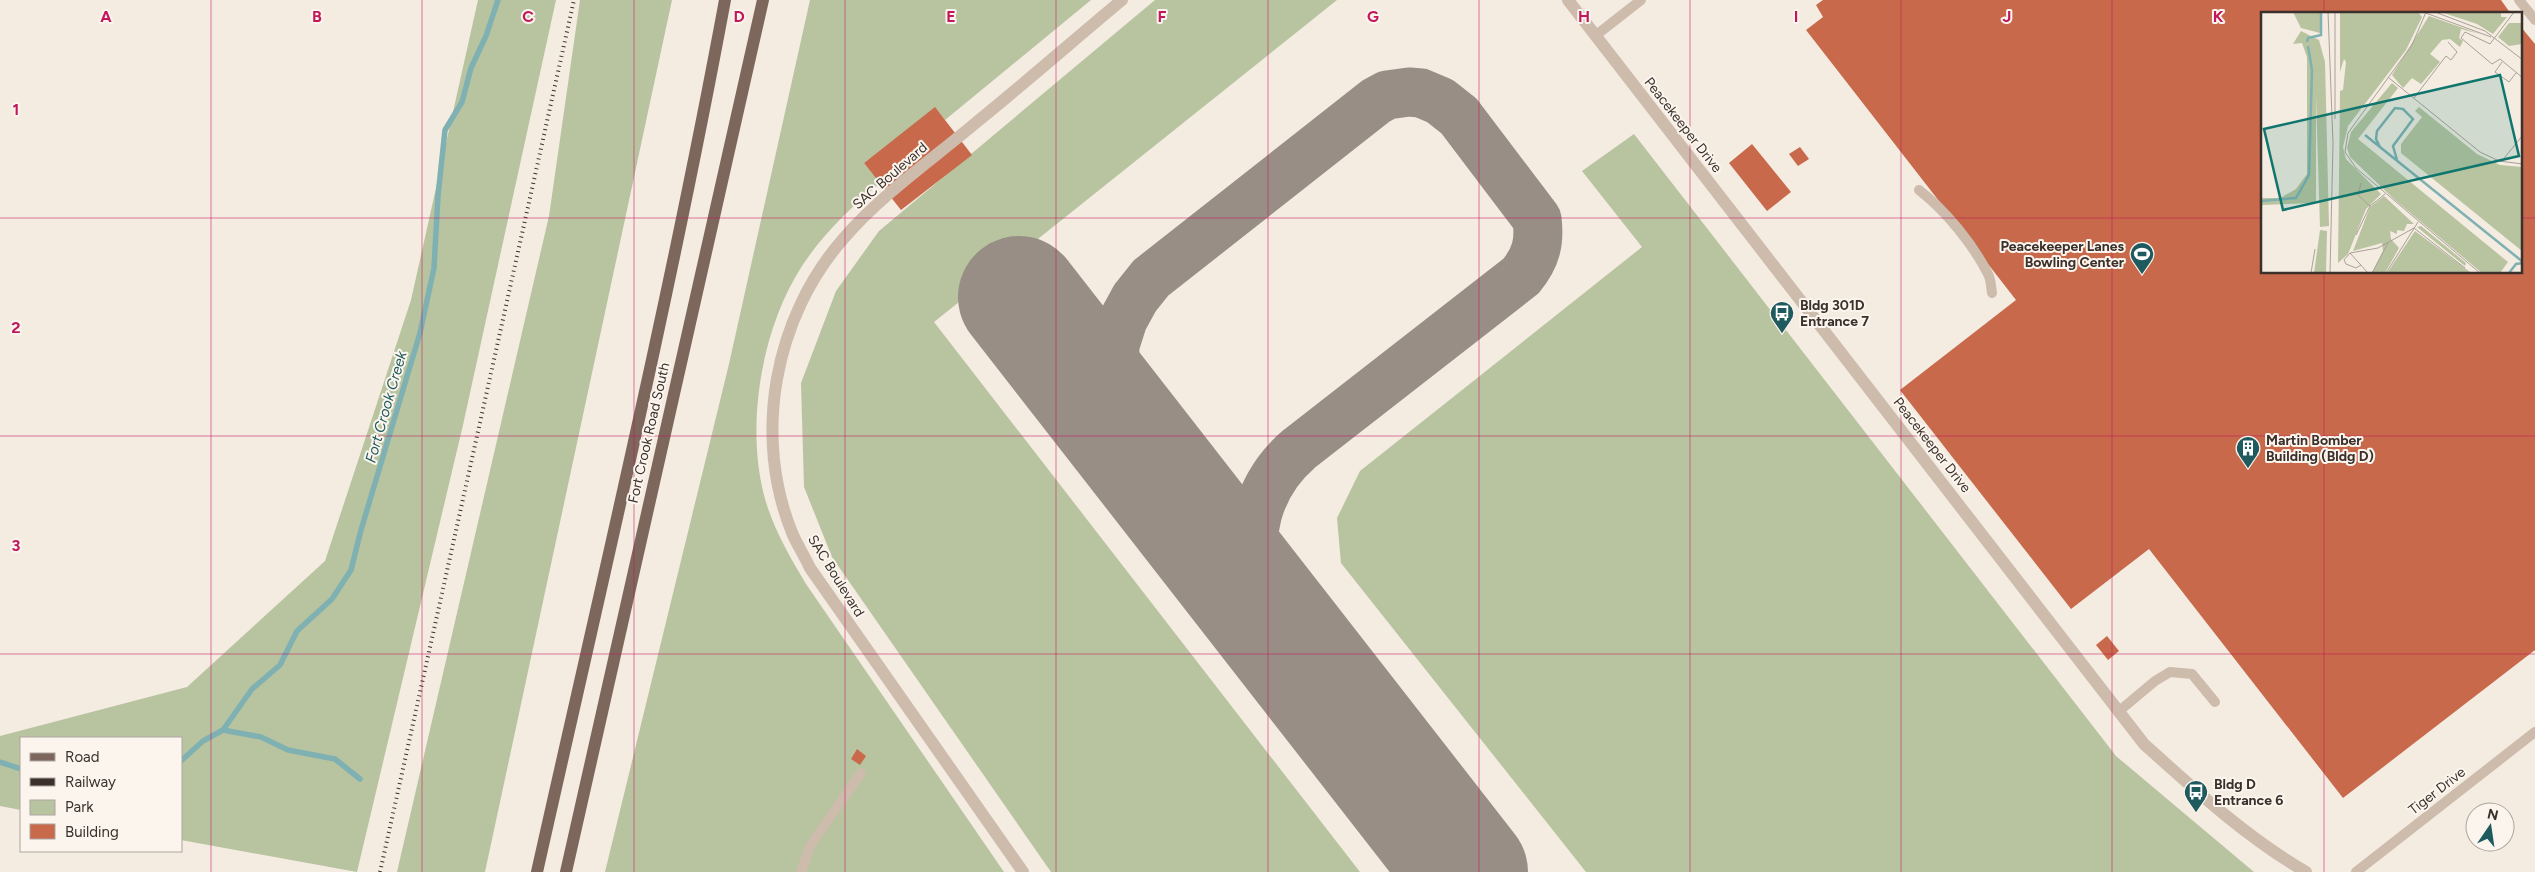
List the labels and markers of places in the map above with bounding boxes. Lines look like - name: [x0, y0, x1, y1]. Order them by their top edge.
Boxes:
- place label: Peacekeeper Lanes Bowling Center: [2000, 238, 2125, 271]
- sports icon: Peacekeeper Lanes Bowling Center: [2129, 241, 2155, 275]
- place label: Bldg 301D Entrance 7: [1800, 297, 1869, 330]
- bus stop icon: Bldg 301D Entrance 7: [1769, 300, 1795, 334]
- place label: Martin Bomber Building (Bldg D): [2266, 432, 2374, 465]
- building icon: Martin Bomber Building (Bldg D): [2235, 435, 2261, 469]
- place label: Bldg D Entrance 6: [2214, 776, 2283, 809]
- bus stop icon: Bldg D Entrance 6: [2183, 779, 2209, 813]

